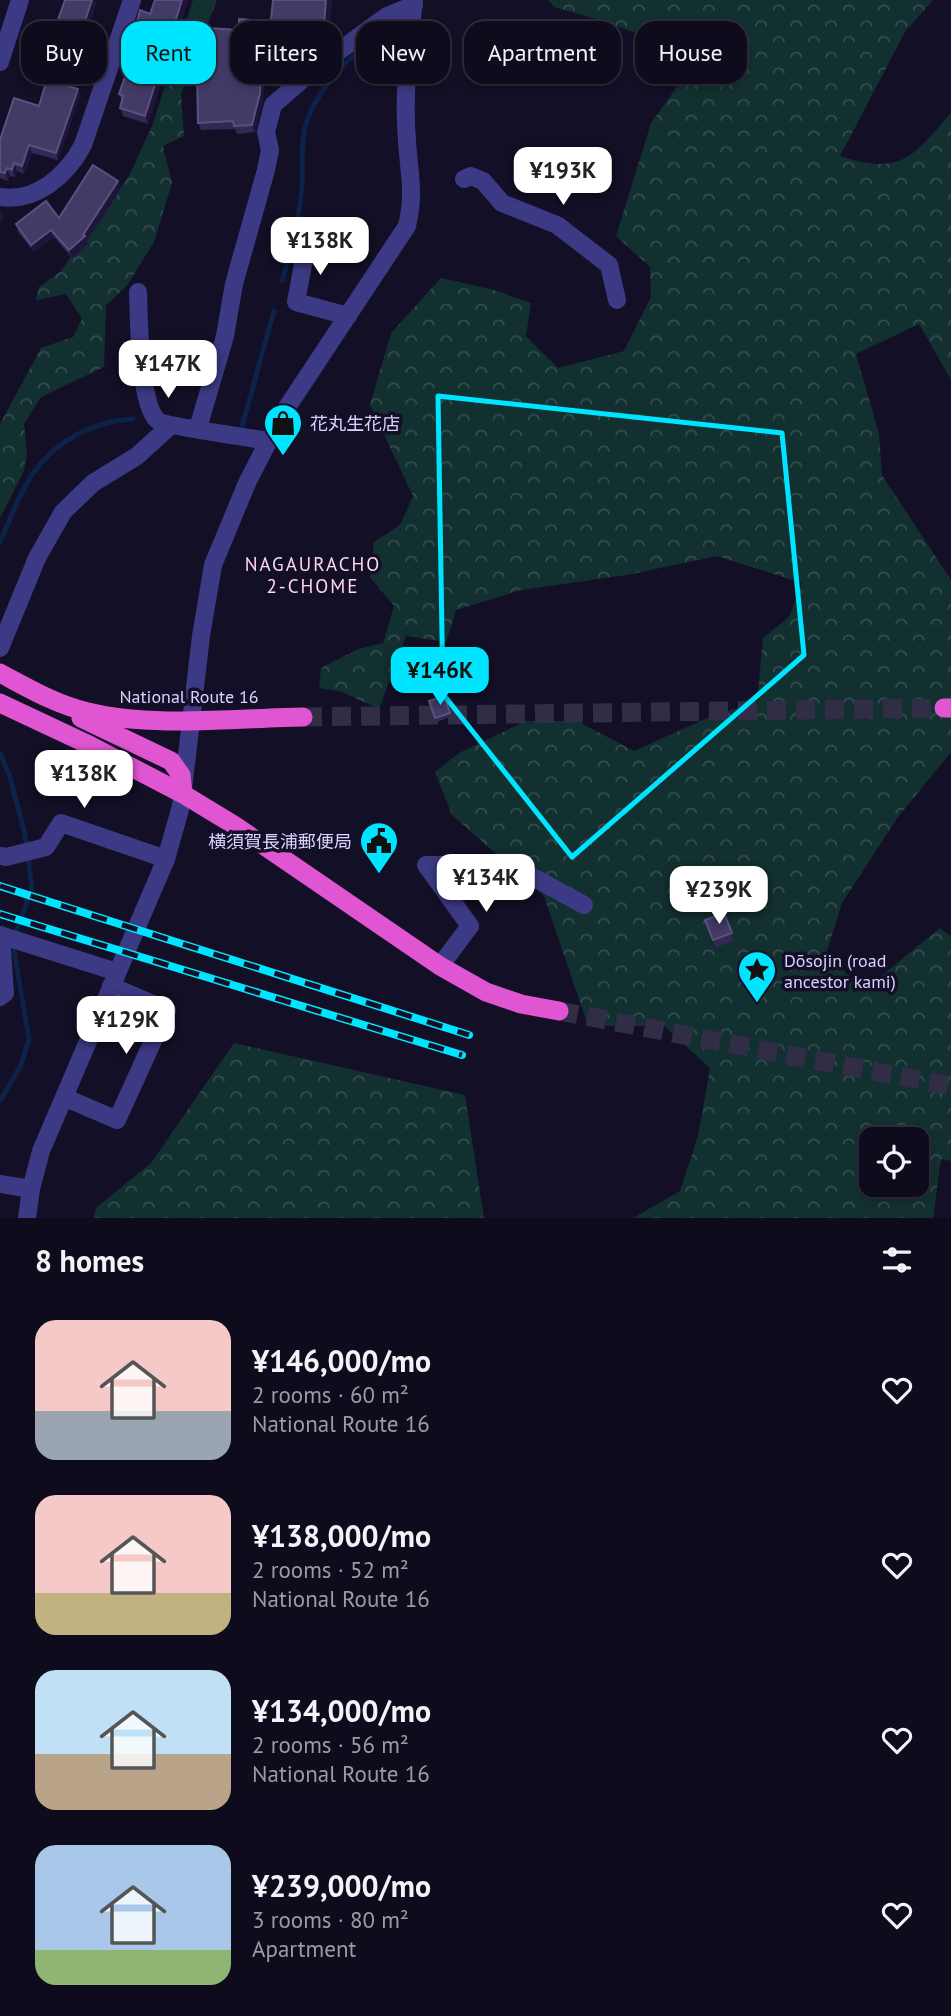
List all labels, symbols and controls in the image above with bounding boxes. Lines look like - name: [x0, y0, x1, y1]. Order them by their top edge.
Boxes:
- chip: Buy: [21, 21, 107, 84]
- chip: Rent: [121, 21, 216, 84]
- chip: Filters: [230, 21, 342, 84]
- chip: New: [356, 21, 450, 84]
- chip: Apartment: [464, 21, 621, 84]
- chip: House: [635, 21, 747, 84]
- pin: ¥193K: [514, 148, 612, 207]
- text: ¥193K: [530, 155, 596, 184]
- pin: ¥138K: [271, 218, 369, 277]
- text: ¥138K: [287, 225, 353, 254]
- pin: ¥147K: [119, 340, 217, 400]
- text: ¥147K: [135, 348, 201, 377]
- shop icon: 花丸生花店: [262, 402, 304, 457]
- place label: 花丸生花店: [310, 412, 400, 435]
- district label: NAGAURACHO 2-CHOME: [245, 552, 381, 598]
- pin: ¥146K: [391, 648, 489, 707]
- text: ¥146K: [407, 655, 473, 684]
- street label: National Route 16: [119, 685, 259, 708]
- pin: ¥138K: [35, 750, 133, 810]
- text: ¥138K: [51, 758, 117, 787]
- public building icon: 横須賀長浦郵便局: [358, 820, 400, 875]
- place label: 横須賀長浦郵便局: [208, 830, 352, 853]
- pin: ¥134K: [437, 855, 535, 914]
- text: ¥134K: [453, 862, 519, 891]
- pin: ¥239K: [670, 866, 768, 926]
- text: ¥239K: [686, 874, 752, 903]
- place icon: Dōsojin (road ancestor kami): [736, 949, 778, 1004]
- place label: Dōsojin (road ancestor kami): [784, 949, 896, 993]
- pin: ¥129K: [77, 996, 175, 1056]
- text: ¥129K: [93, 1004, 159, 1033]
- map controls: [859, 1127, 929, 1197]
- button: locate: [859, 1127, 929, 1197]
- text: 8 homes: [35, 1241, 144, 1280]
- icon: filters: [878, 1241, 916, 1279]
- text: ¥146,000/mo: [252, 1341, 431, 1380]
- icon: home: [91, 1348, 175, 1432]
- icon: heart: [878, 1371, 916, 1409]
- text: 2 rooms · 60 m²: [252, 1380, 409, 1409]
- text: National Route 16: [252, 1409, 430, 1438]
- text: ¥138,000/mo: [252, 1516, 431, 1555]
- icon: home: [91, 1523, 175, 1607]
- icon: heart: [878, 1546, 916, 1584]
- text: 2 rooms · 52 m²: [252, 1555, 409, 1584]
- text: National Route 16: [252, 1584, 430, 1613]
- text: ¥134,000/mo: [252, 1691, 431, 1730]
- icon: home: [91, 1698, 175, 1782]
- icon: heart: [878, 1721, 916, 1759]
- text: 2 rooms · 56 m²: [252, 1730, 409, 1759]
- text: National Route 16: [252, 1759, 430, 1788]
- text: ¥239,000/mo: [252, 1866, 431, 1905]
- icon: home: [91, 1873, 175, 1957]
- icon: heart: [878, 1896, 916, 1934]
- text: 3 rooms · 80 m²: [252, 1905, 409, 1934]
- text: Apartment: [252, 1934, 356, 1963]

